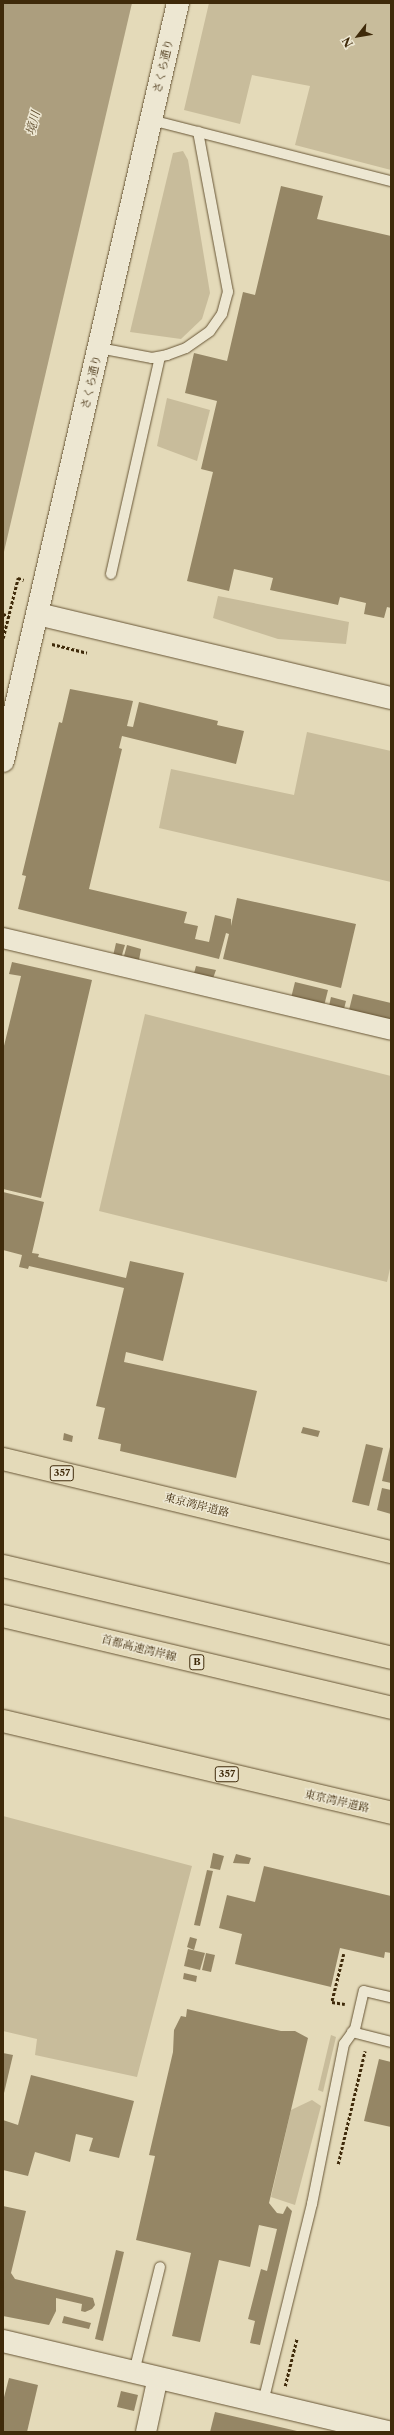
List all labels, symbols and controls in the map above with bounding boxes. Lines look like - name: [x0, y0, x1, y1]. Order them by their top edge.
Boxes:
- north arrow: [338, 16, 378, 56]
- text: N: [339, 34, 356, 50]
- street label: さくら通り: [150, 38, 176, 94]
- water label: 境川: [23, 110, 43, 136]
- street label: さくら通り: [78, 354, 104, 410]
- road number: 357: [49, 1465, 75, 1481]
- street label: 東京湾岸道路: [163, 1491, 231, 1519]
- street label: 首都高速湾岸線: [100, 1632, 178, 1664]
- road number: B: [189, 1654, 205, 1670]
- road number: 357: [214, 1766, 240, 1782]
- street label: 東京湾岸道路: [303, 1787, 371, 1815]

